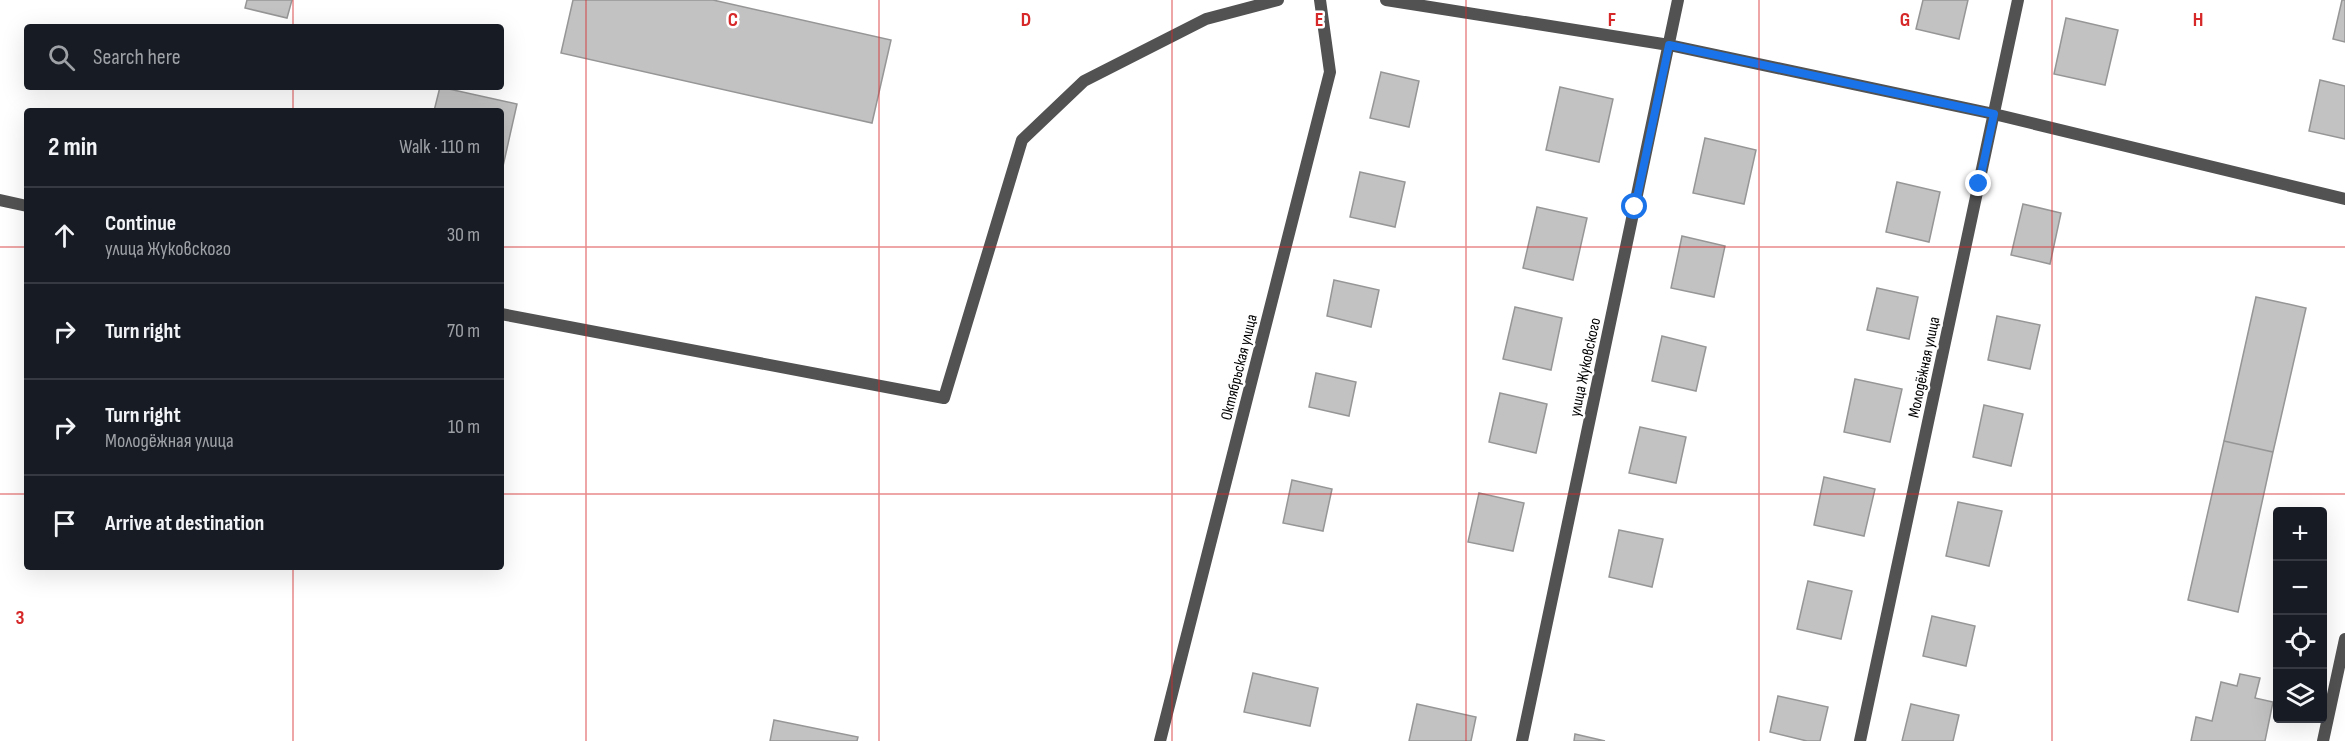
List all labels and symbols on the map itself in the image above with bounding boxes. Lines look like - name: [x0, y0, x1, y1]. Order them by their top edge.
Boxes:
- text: C: [728, 8, 738, 32]
- text: D: [1021, 8, 1031, 32]
- text: E: [1315, 8, 1323, 32]
- text: F: [1608, 8, 1616, 32]
- text: G: [1900, 8, 1910, 32]
- text: H: [2193, 8, 2203, 32]
- route end: [1965, 170, 1991, 196]
- route start: [1621, 193, 1647, 219]
- street label: Октябрьская улица: [1217, 312, 1262, 422]
- street label: Молодёжная улица: [1904, 315, 1944, 420]
- street label: улица Жуковского: [1566, 316, 1605, 419]
- text: 3: [16, 606, 25, 630]

